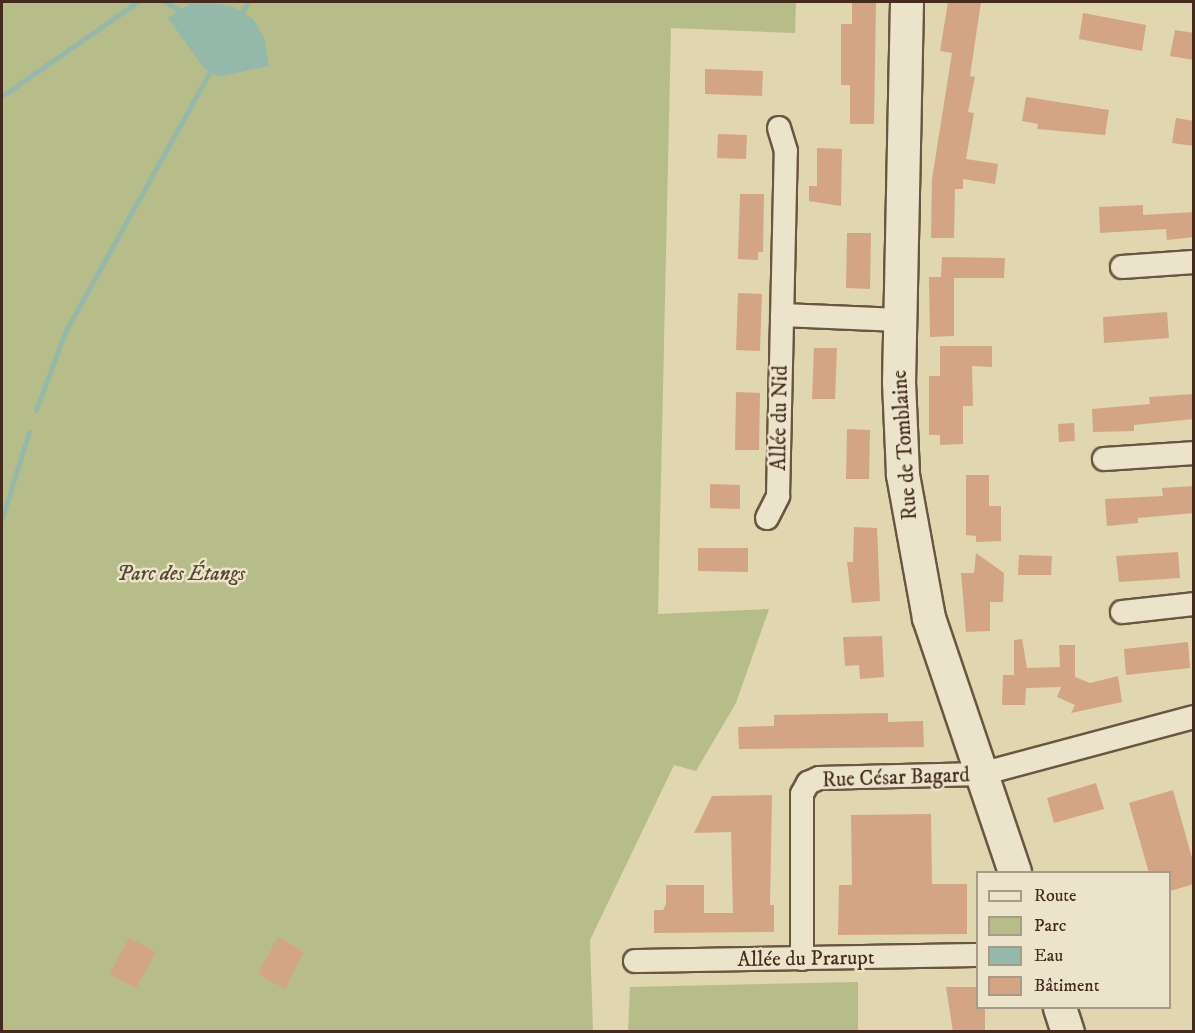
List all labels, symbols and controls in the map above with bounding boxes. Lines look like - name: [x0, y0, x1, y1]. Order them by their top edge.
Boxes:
- street label: Allée du Nid: [766, 365, 794, 471]
- street label: Rue de Tomblaine: [887, 369, 923, 521]
- park label: Parc des Étangs: [117, 561, 245, 587]
- street label: Rue César Bagard: [822, 763, 970, 793]
- legend: [976, 871, 1171, 1009]
- text: Route: [1034, 885, 1077, 907]
- text: Parc: [1034, 915, 1066, 937]
- street label: Allée du Prarupt: [737, 945, 875, 973]
- text: Eau: [1034, 945, 1063, 967]
- text: Bâtiment: [1034, 975, 1099, 997]

